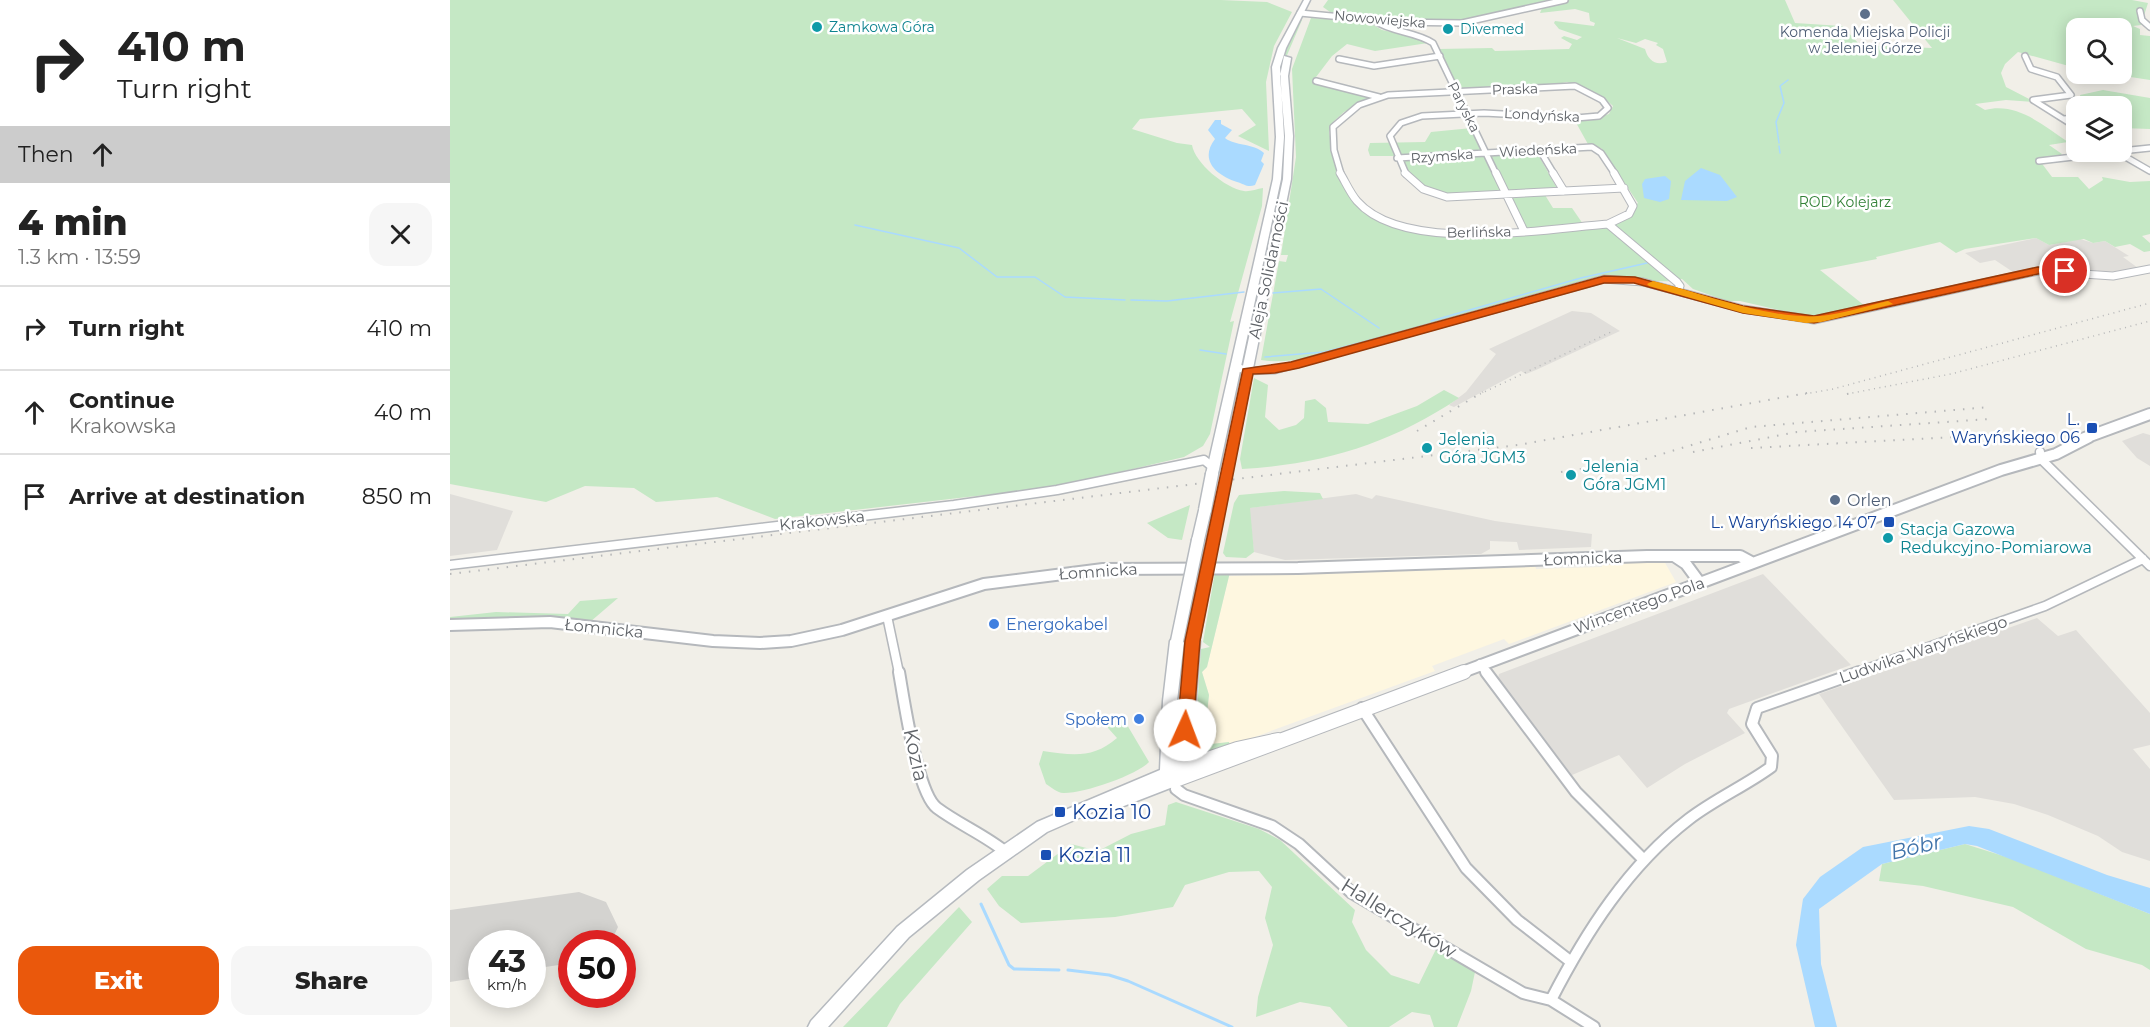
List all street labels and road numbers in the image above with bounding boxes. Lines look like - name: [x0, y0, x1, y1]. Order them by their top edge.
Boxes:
- street label: Nowowiejska: [1333, 6, 1427, 32]
- street label: Paryska: [1444, 79, 1484, 135]
- street label: Praska: [1492, 79, 1538, 99]
- street label: Londyńska: [1503, 104, 1581, 126]
- street label: Wiedeńska: [1498, 139, 1578, 161]
- street label: Rzymska: [1410, 145, 1474, 167]
- street label: Aleja Solidarności: [1245, 200, 1292, 341]
- street label: Berlińska: [1446, 222, 1512, 242]
- street label: Krakowska: [778, 507, 866, 534]
- street label: Łomnicka: [1543, 548, 1623, 569]
- street label: Łomnicka: [1058, 559, 1138, 584]
- street label: Wincentego Pola: [1571, 573, 1707, 638]
- street label: Ludwika Waryńskiego: [1836, 612, 2010, 687]
- street label: Łomnicka: [564, 615, 644, 642]
- street label: Kozia: [899, 726, 933, 784]
- street label: Hallerczyków: [1337, 873, 1462, 963]

